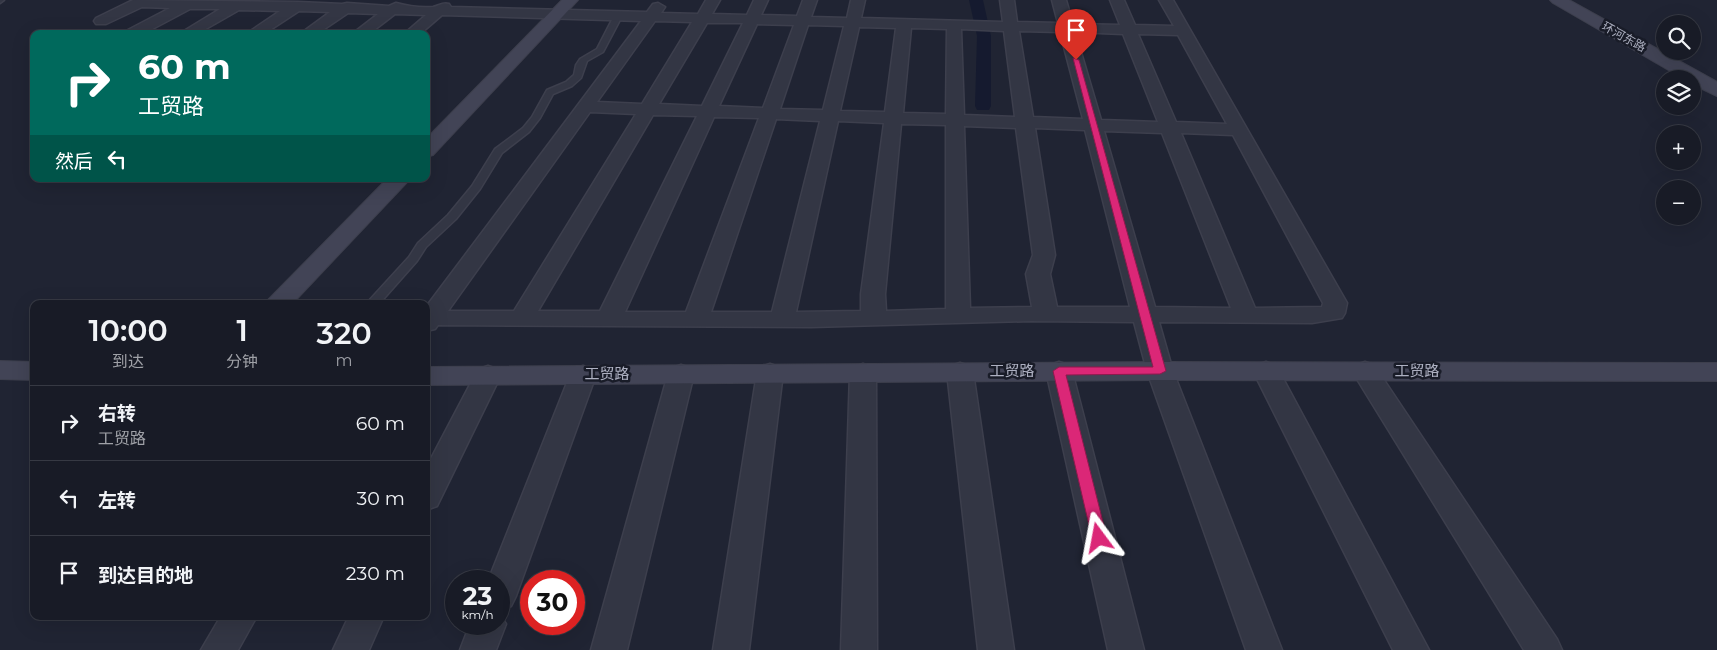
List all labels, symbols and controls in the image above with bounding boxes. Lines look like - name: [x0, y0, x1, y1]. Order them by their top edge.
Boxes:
- pin: [1055, 9, 1097, 60]
- map controls: [1656, 15, 1701, 225]
- button: search: [1656, 15, 1701, 60]
- icon: arrive: [1062, 16, 1090, 44]
- street label: 环河东路: [1600, 18, 1649, 55]
- text: 60 m: [138, 45, 231, 88]
- icon: right: [55, 50, 120, 115]
- button: layers: [1656, 70, 1701, 115]
- text: 工贸路: [138, 93, 204, 120]
- button: +: [1656, 125, 1701, 170]
- icon: left: [103, 145, 131, 173]
- text: 然后: [55, 150, 93, 173]
- button: −: [1656, 180, 1701, 225]
- text: 10:00: [88, 312, 168, 349]
- text: 1: [236, 312, 248, 349]
- text: 320: [317, 315, 372, 352]
- text: m: [336, 351, 353, 370]
- text: 到达: [112, 352, 144, 371]
- text: 分钟: [226, 352, 258, 371]
- street label: 工贸路: [989, 361, 1035, 380]
- street label: 工贸路: [1394, 361, 1440, 380]
- street label: 工贸路: [584, 364, 630, 383]
- text: 右转: [98, 402, 136, 425]
- icon: right: [55, 409, 83, 437]
- text: 60 m: [356, 412, 405, 435]
- text: 工贸路: [98, 429, 146, 448]
- icon: left: [55, 484, 83, 512]
- text: 30 m: [357, 487, 405, 510]
- text: 左转: [98, 489, 136, 512]
- position arrow: [1072, 511, 1124, 563]
- icon: arrive: [55, 559, 83, 587]
- text: 230 m: [346, 562, 405, 585]
- text: 到达目的地: [98, 564, 193, 587]
- speed limit sign: 30: [520, 570, 585, 635]
- text: 23: [463, 581, 492, 611]
- text: km/h: [461, 607, 494, 622]

